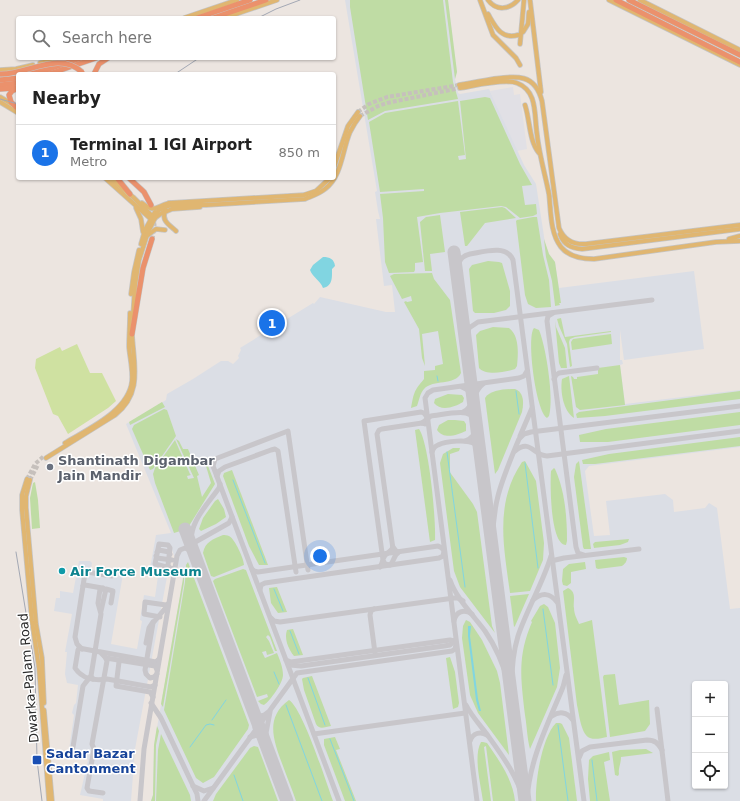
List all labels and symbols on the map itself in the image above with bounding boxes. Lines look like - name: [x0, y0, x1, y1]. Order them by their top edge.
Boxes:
- pin: 1: [259, 308, 285, 338]
- place label: Shantinath Digambar Jain Mandir: [57, 453, 215, 483]
- marker: Shantinath Digambar Jain Mandir: [45, 462, 55, 472]
- your location: [310, 546, 330, 566]
- place label: Air Force Museum: [70, 564, 202, 579]
- marker: Air Force Museum: [57, 566, 67, 576]
- street label: Dwarka-Palam Road: [15, 612, 42, 743]
- place label: Sadar Bazar Cantonment: [46, 746, 136, 776]
- marker: Sadar Bazar Cantonment: [31, 754, 43, 766]

